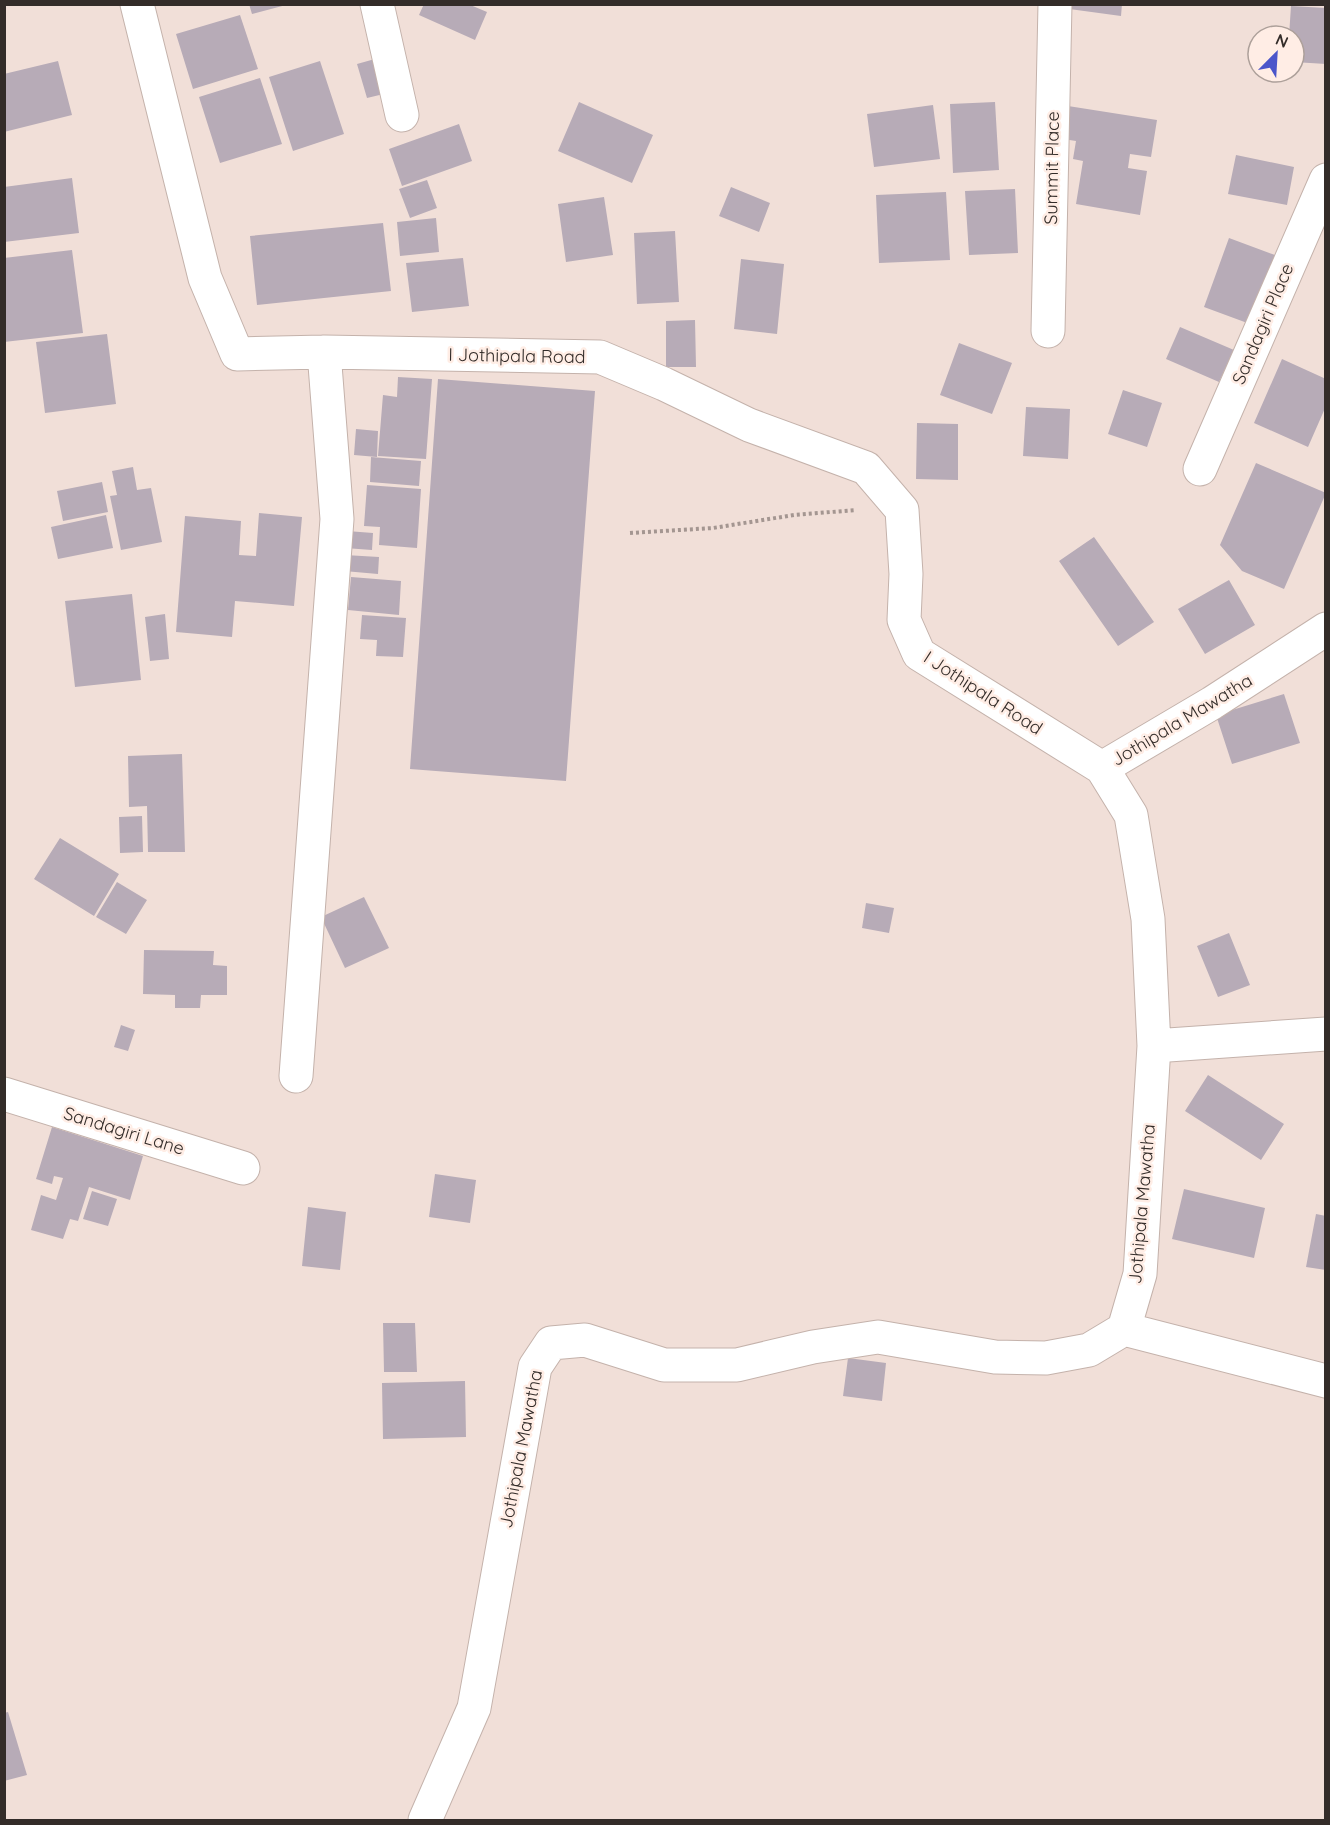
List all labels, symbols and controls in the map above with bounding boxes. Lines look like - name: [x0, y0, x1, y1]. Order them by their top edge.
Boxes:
- north arrow: [1246, 24, 1306, 84]
- text: N: [1273, 29, 1292, 52]
- street label: Summit Place: [1039, 111, 1064, 225]
- street label: Sandagiri Place: [1227, 260, 1298, 388]
- street label: I Jothipala Road: [448, 343, 586, 368]
- street label: I Jothipala Road: [919, 646, 1047, 740]
- street label: Jothipala Mawatha: [1107, 668, 1256, 771]
- street label: Sandagiri Lane: [61, 1101, 187, 1160]
- street label: Jothipala Mawatha: [1123, 1123, 1160, 1285]
- street label: Jothipala Mawatha: [494, 1368, 547, 1530]

